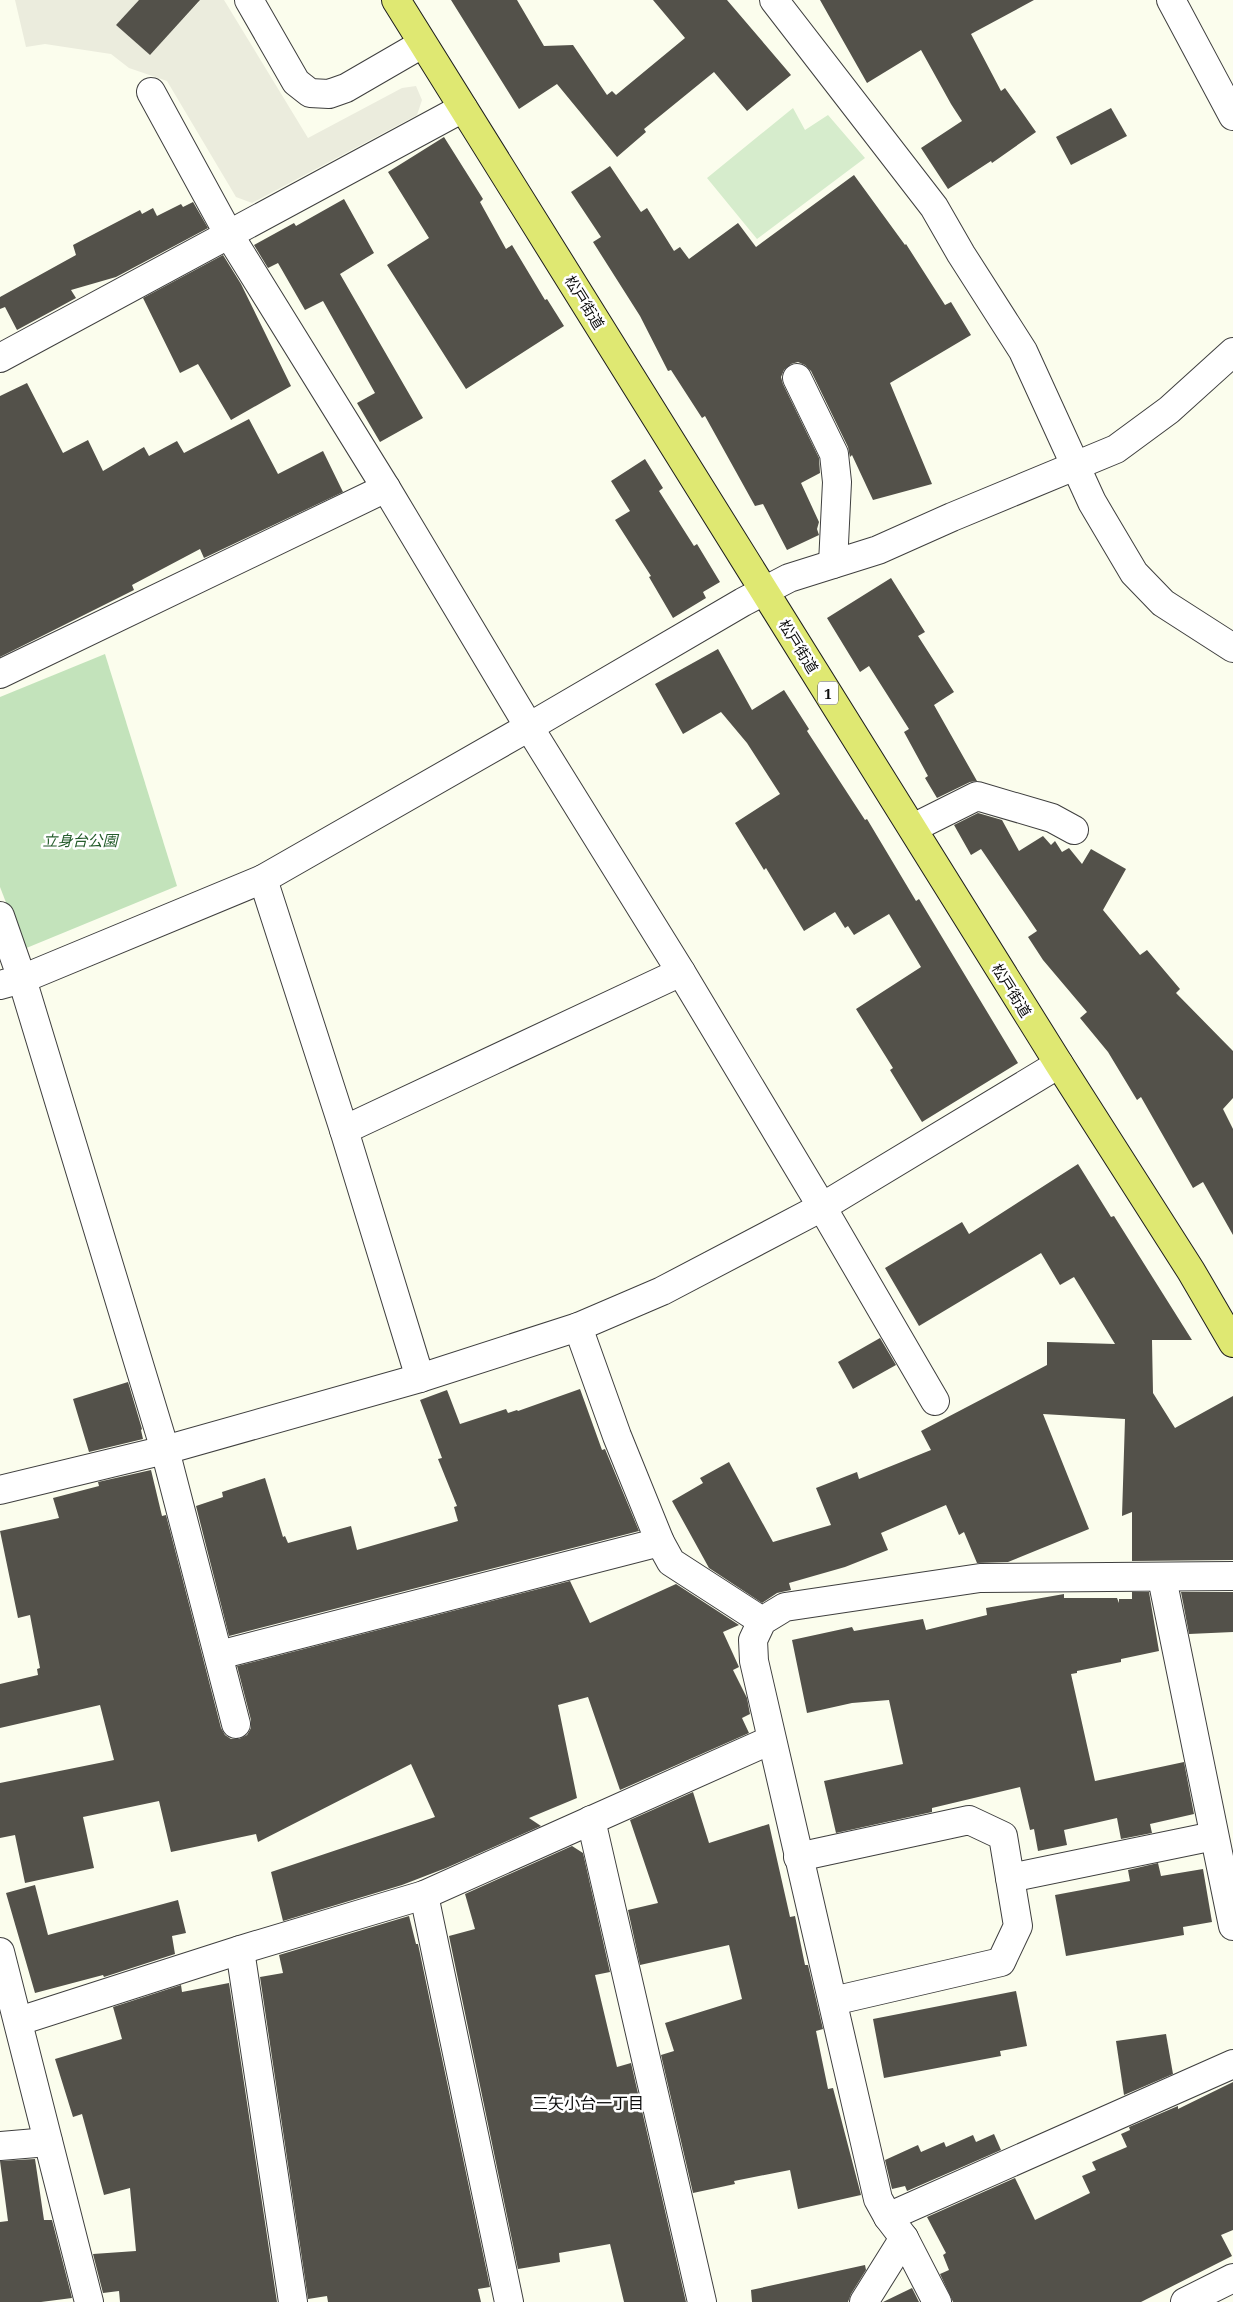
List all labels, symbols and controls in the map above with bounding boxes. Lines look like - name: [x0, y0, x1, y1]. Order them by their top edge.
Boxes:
- street label: 松戸街道: [561, 271, 609, 333]
- street label: 松戸街道: [775, 615, 823, 677]
- road number: 1: [818, 681, 838, 704]
- park label: 立身台公園: [42, 830, 119, 850]
- street label: 松戸街道: [988, 959, 1036, 1021]
- district label: 三矢小台一丁目: [532, 2092, 644, 2114]

